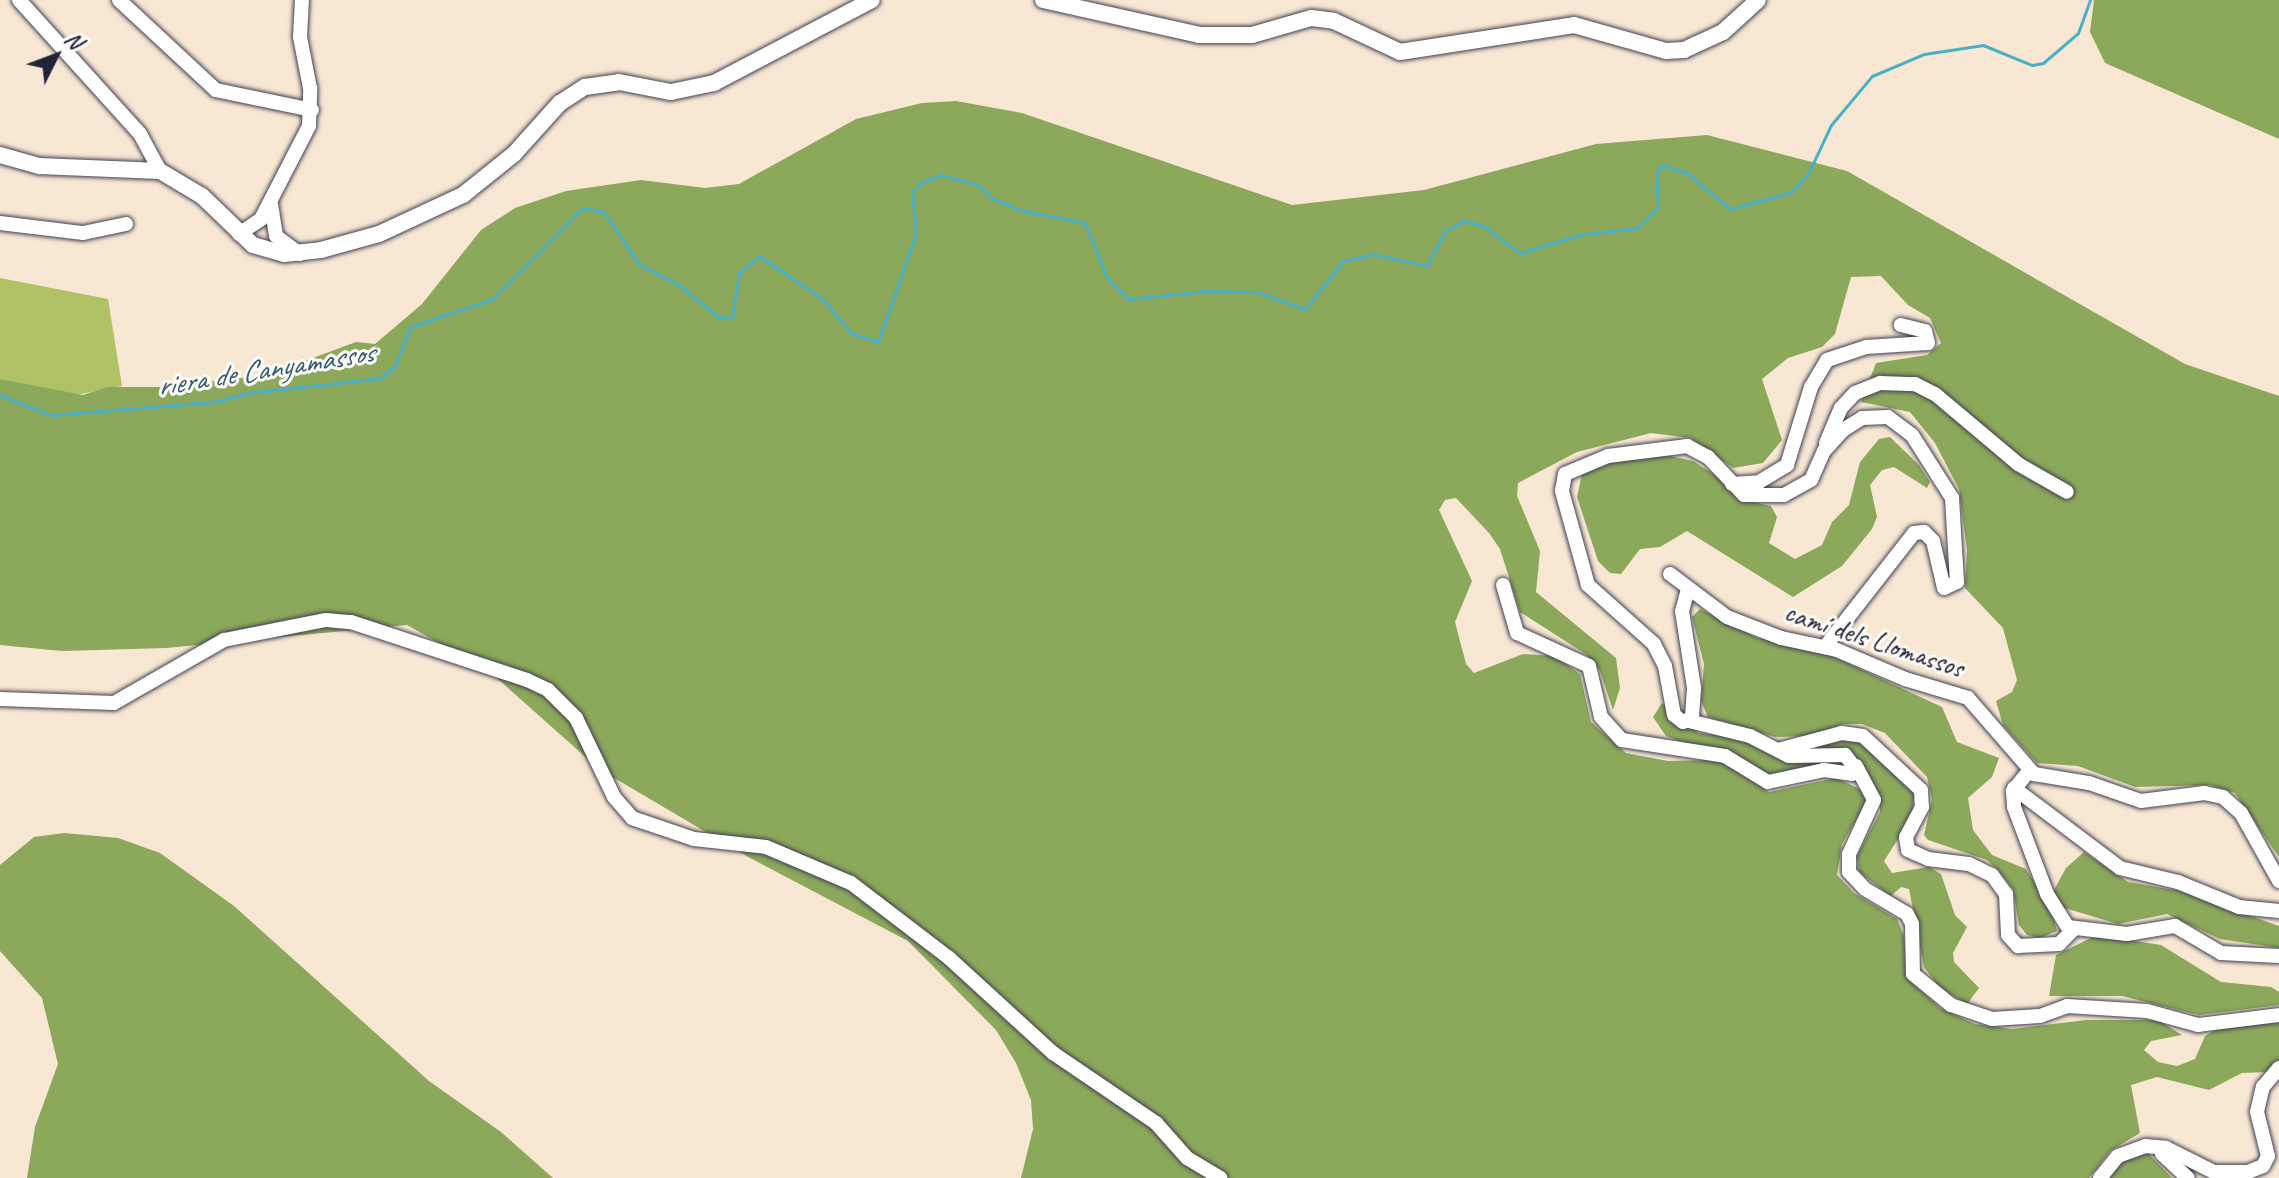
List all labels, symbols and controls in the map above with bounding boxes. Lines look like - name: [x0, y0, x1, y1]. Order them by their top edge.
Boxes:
- north arrow: [16, 16, 96, 96]
- text: N: [59, 26, 89, 54]
- water label: riera de Canyamassos: [154, 334, 376, 404]
- street label: camí dels Llomassos: [1780, 595, 1968, 685]

